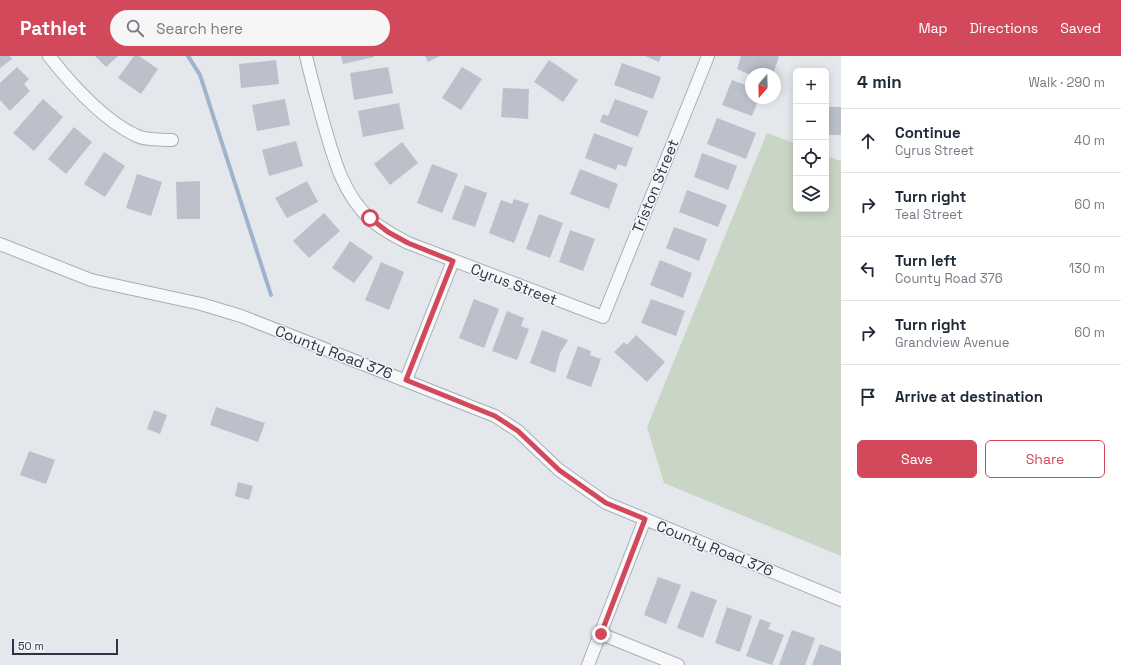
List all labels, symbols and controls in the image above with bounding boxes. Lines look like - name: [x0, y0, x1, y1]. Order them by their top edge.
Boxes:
- search box: [110, 10, 390, 46]
- text: Pathlet: [20, 16, 86, 41]
- icon: search: [124, 17, 146, 39]
- text: Search here: [156, 19, 243, 38]
- text: Map: [918, 19, 948, 37]
- text: Directions: [970, 19, 1038, 37]
- text: Saved: [1060, 19, 1101, 37]
- north arrow: [745, 68, 781, 104]
- map controls: [793, 68, 829, 212]
- button: +: [793, 68, 829, 104]
- text: 4 min: [857, 71, 902, 93]
- text: Walk · 290 m: [1028, 74, 1105, 91]
- button: −: [793, 104, 829, 140]
- text: Continue: [895, 123, 961, 142]
- icon: ahead: [857, 130, 879, 152]
- text: 40 m: [1074, 132, 1105, 149]
- street label: Triston Street: [628, 136, 682, 236]
- button: locate: [793, 140, 829, 176]
- text: Cyrus Street: [895, 142, 974, 159]
- button: layers: [793, 176, 829, 212]
- text: Turn right: [895, 187, 966, 206]
- icon: right: [857, 194, 879, 216]
- text: 60 m: [1074, 196, 1105, 213]
- text: Teal Street: [895, 206, 963, 223]
- route start: [361, 209, 379, 227]
- text: Turn left: [895, 251, 957, 270]
- icon: left: [857, 258, 879, 280]
- street label: Cyrus Street: [468, 259, 560, 309]
- text: 130 m: [1069, 260, 1105, 277]
- text: County Road 376: [895, 270, 1003, 287]
- text: Turn right: [895, 315, 966, 334]
- street label: County Road 376: [273, 321, 395, 383]
- icon: right: [857, 322, 879, 344]
- text: 60 m: [1074, 324, 1105, 341]
- text: Grandview Avenue: [895, 334, 1009, 351]
- icon: arrive: [857, 386, 879, 408]
- text: Arrive at destination: [895, 387, 1043, 406]
- button: Save: [857, 440, 977, 478]
- button: Share: [985, 440, 1105, 478]
- street label: County Road 376: [654, 516, 776, 580]
- route end: [592, 625, 610, 643]
- scale bar: [12, 637, 118, 656]
- text: 50 m: [18, 639, 44, 653]

